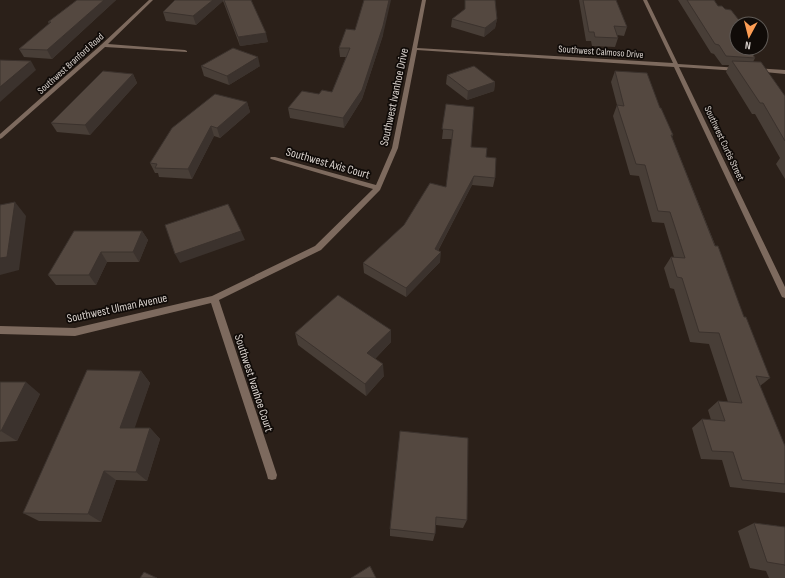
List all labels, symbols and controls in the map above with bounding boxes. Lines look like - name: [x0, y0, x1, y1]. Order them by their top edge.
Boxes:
- north arrow: [729, 16, 769, 56]
- street label: Southwest Branford Road: [35, 31, 106, 97]
- text: N: [744, 39, 752, 52]
- street label: Southwest Calmoso Drive: [558, 43, 644, 61]
- street label: Southwest Ivanhoe Drive: [377, 47, 412, 147]
- street label: Southwest Curtis Street: [702, 104, 747, 183]
- street label: Southwest Axis Court: [284, 144, 372, 183]
- street label: Southwest Ulman Avenue: [66, 290, 169, 326]
- street label: Southwest Ivanhoe Court: [231, 332, 276, 434]

